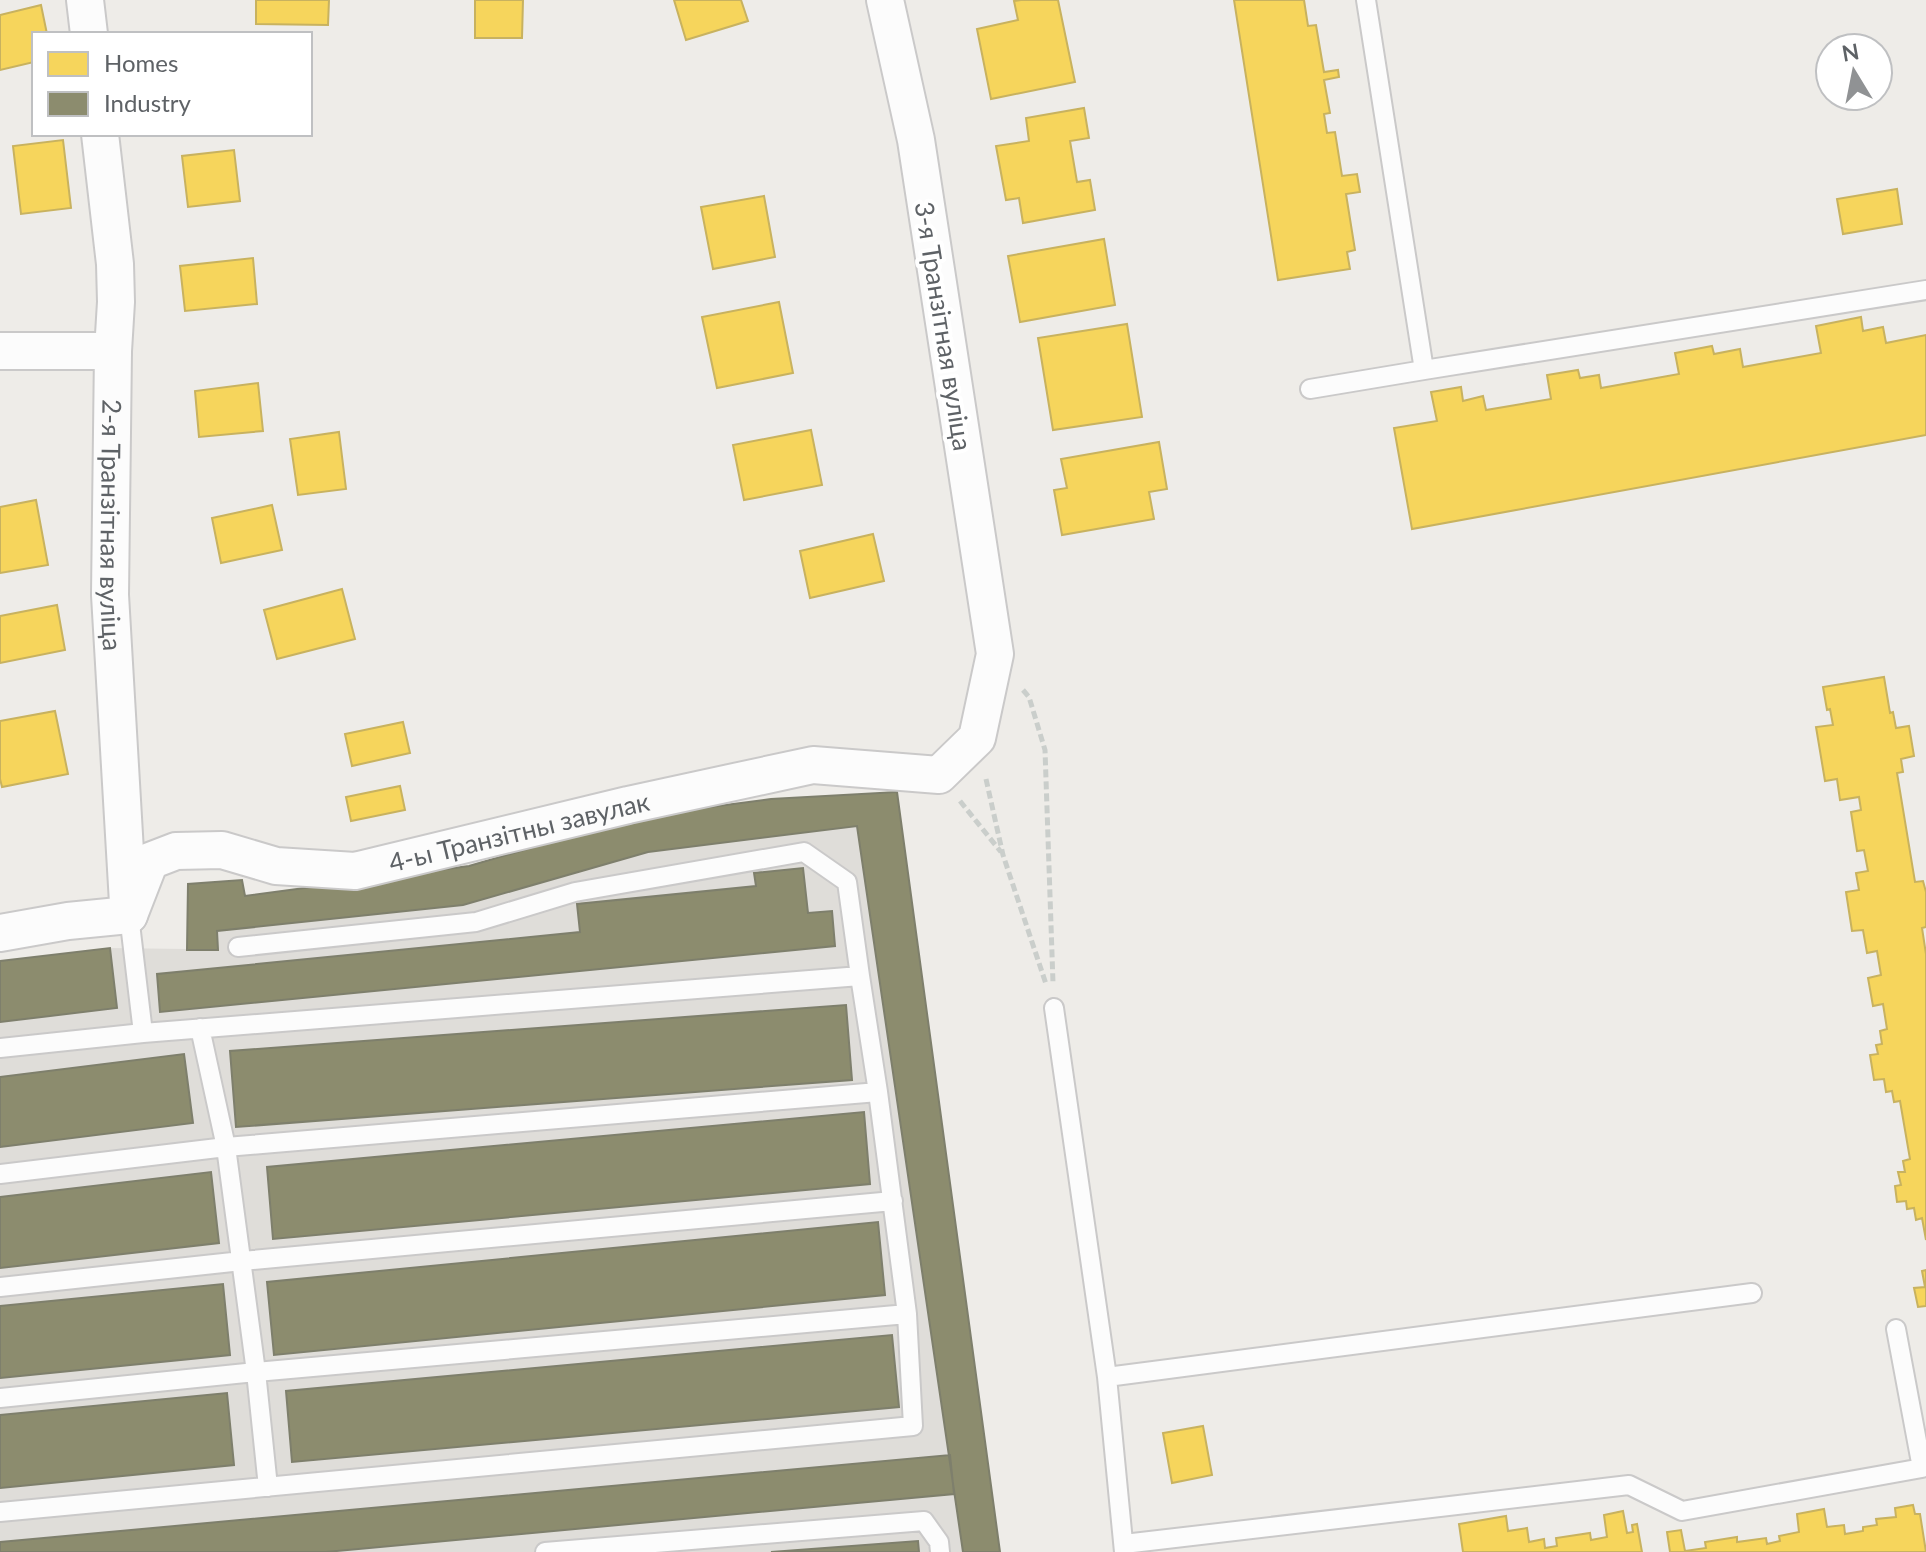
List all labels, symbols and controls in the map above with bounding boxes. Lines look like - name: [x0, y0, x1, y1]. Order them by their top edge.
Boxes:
- legend: [32, 32, 312, 136]
- north arrow: [1814, 32, 1894, 112]
- text: N: [1840, 37, 1861, 67]
- text: Homes: [104, 48, 178, 77]
- text: Industry: [104, 88, 191, 117]
- street label: 3-я Транзітная вуліца: [909, 199, 979, 453]
- street label: 2-я Транзітная вуліца: [94, 399, 129, 652]
- street label: 4-ы Транзітны завулак: [385, 785, 653, 878]

